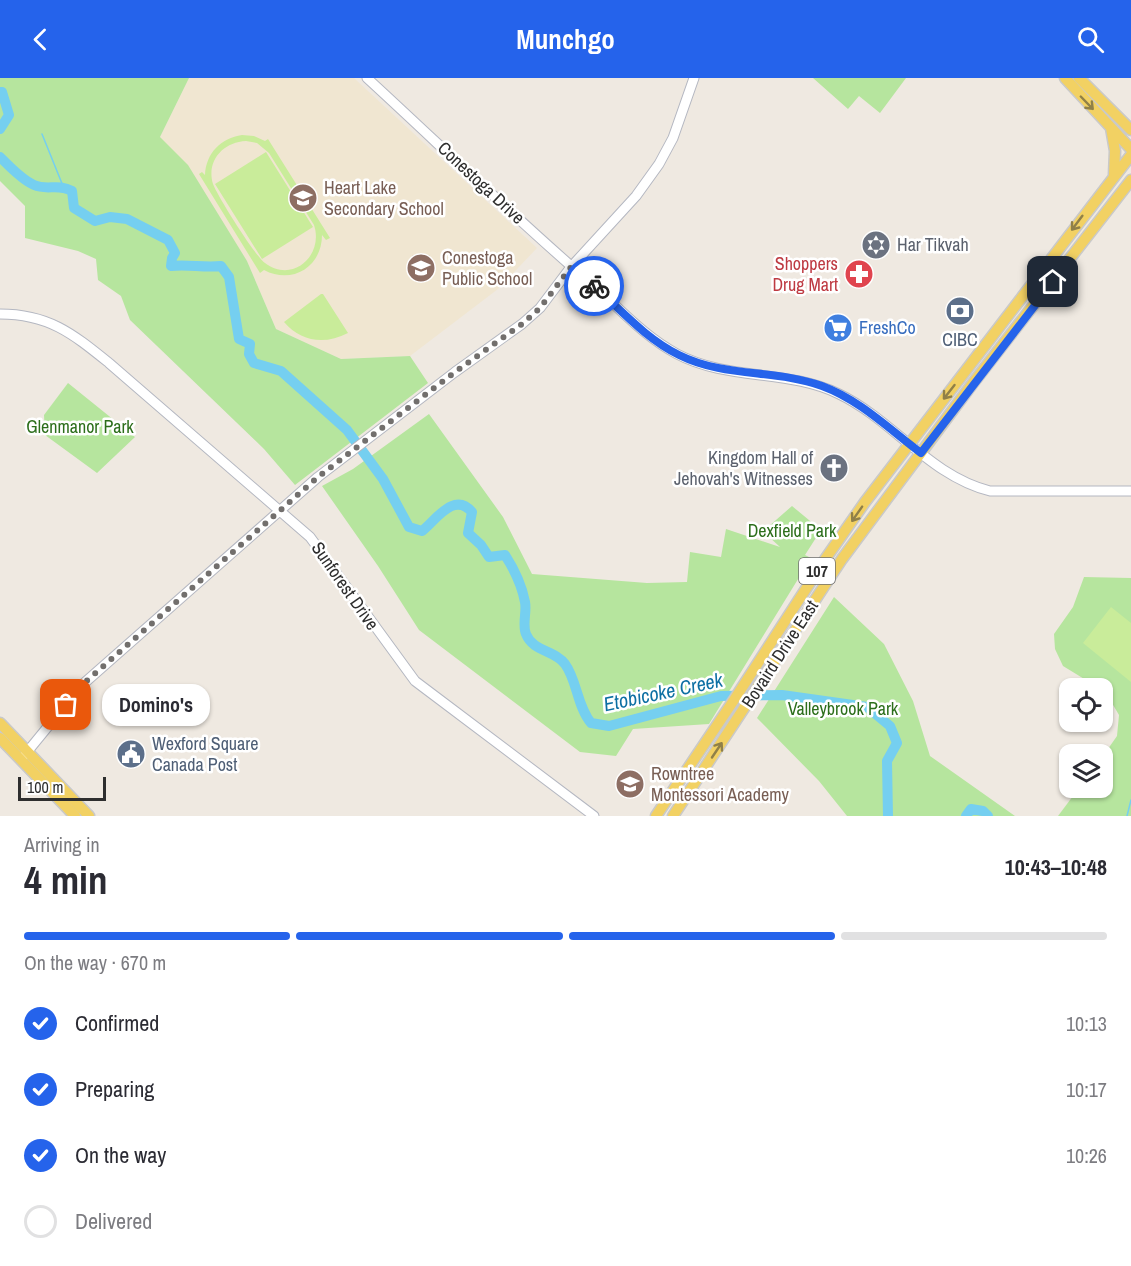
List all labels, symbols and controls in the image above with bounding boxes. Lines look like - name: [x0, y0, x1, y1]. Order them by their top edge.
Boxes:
- text: Munchgo: [516, 21, 615, 57]
- icon: back: [24, 23, 57, 56]
- icon: search: [1074, 23, 1107, 56]
- one-way arrow: [1080, 96, 1095, 111]
- street label: Conestoga Drive: [432, 136, 530, 230]
- place label: Heart Lake Secondary School: [324, 175, 444, 221]
- school or university icon: Heart Lake Secondary School: [287, 182, 319, 214]
- one-way arrow: [1071, 215, 1084, 231]
- synagogue icon: Har Tikvah: [860, 229, 892, 261]
- place label: Har Tikvah: [897, 232, 969, 257]
- place label: Conestoga Public School: [442, 245, 532, 291]
- place label: Shoppers Drug Mart: [772, 251, 838, 297]
- school or university icon: Conestoga Public School: [405, 252, 437, 284]
- courier: [564, 256, 624, 316]
- pin: [1027, 256, 1078, 307]
- pharmacy icon: Shoppers Drug Mart: [843, 258, 875, 290]
- icon: home: [1036, 265, 1069, 298]
- icon: bike: [578, 270, 611, 303]
- bank icon: CIBC: [944, 295, 976, 327]
- supermarket icon: FreshCo: [822, 312, 854, 344]
- place label: FreshCo: [859, 315, 916, 340]
- place label: CIBC: [942, 327, 978, 352]
- one-way arrow: [943, 383, 956, 399]
- park label: Glenmanor Park: [26, 414, 134, 439]
- place label: Kingdom Hall of Jehovah's Witnesses: [674, 445, 814, 491]
- church icon: Kingdom Hall of Jehovah's Witnesses: [818, 452, 850, 484]
- one-way arrow: [851, 505, 863, 521]
- park label: Dexfield Park: [748, 518, 837, 543]
- street label: Sunforest Drive: [306, 537, 385, 635]
- road number: 107: [799, 558, 835, 584]
- street label: Bovaird Drive East: [735, 595, 824, 712]
- water label: Etobicoke Creek: [601, 666, 726, 717]
- map controls: [1059, 678, 1113, 798]
- button: locate: [1059, 678, 1113, 732]
- pin: [40, 679, 91, 730]
- callout: Domino's: [102, 684, 210, 726]
- icon: bag: [49, 688, 82, 721]
- text: Domino's: [119, 691, 193, 718]
- park label: Valleybrook Park: [788, 696, 899, 721]
- place label: Wexford Square Canada Post: [152, 731, 258, 777]
- public building icon: Wexford Square Canada Post: [115, 738, 147, 770]
- one-way arrow: [711, 742, 723, 759]
- button: layers: [1059, 744, 1113, 798]
- place label: Rowntree Montessori Academy: [651, 761, 789, 807]
- school or university icon: Rowntree Montessori Academy: [614, 768, 646, 800]
- scale bar: [18, 774, 106, 802]
- text: 100 m: [27, 776, 63, 798]
- text: Arriving in: [24, 831, 100, 858]
- text: 10:43–10:48: [1005, 852, 1107, 882]
- text: 4 min: [24, 854, 108, 906]
- text: On the way · 670 m: [24, 949, 166, 976]
- icon: check: [24, 1007, 57, 1040]
- text: Confirmed: [75, 1008, 159, 1038]
- text: 10:13: [1066, 1010, 1107, 1037]
- icon: check: [24, 1073, 57, 1106]
- text: Preparing: [75, 1074, 154, 1104]
- text: 10:17: [1066, 1076, 1107, 1103]
- icon: check: [24, 1139, 57, 1172]
- text: On the way: [75, 1140, 166, 1170]
- text: 10:26: [1066, 1142, 1107, 1169]
- text: Delivered: [75, 1206, 152, 1236]

